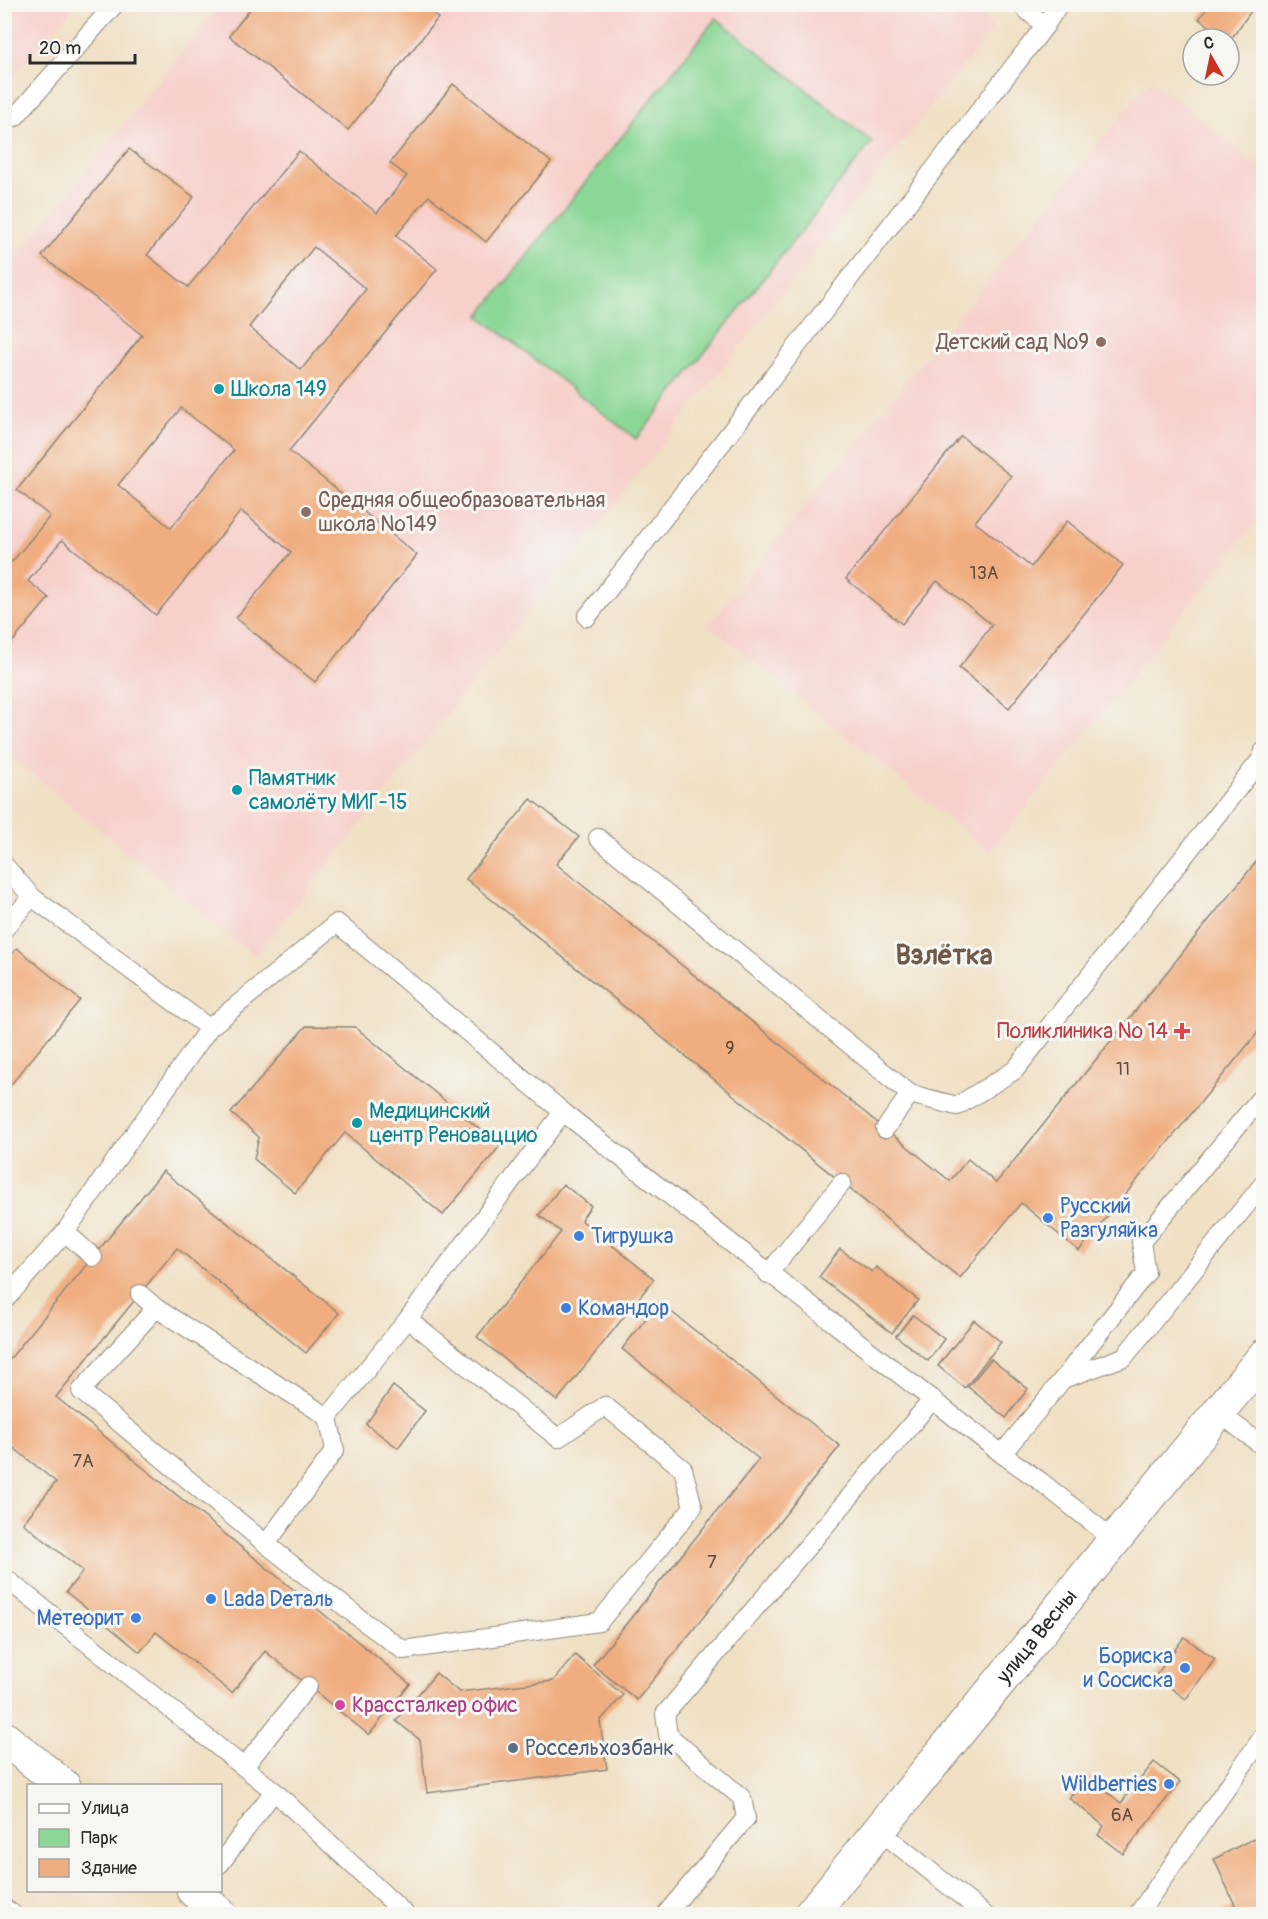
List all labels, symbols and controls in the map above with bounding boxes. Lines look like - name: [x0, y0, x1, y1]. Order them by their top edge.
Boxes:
- scale bar: [30, 27, 135, 65]
- north arrow: [1181, 27, 1241, 87]
- text: С: [1202, 33, 1215, 54]
- text: 20 m: [39, 37, 81, 60]
- place label: Детский сад №9: [935, 329, 1089, 356]
- marker: Детский сад №9: [1094, 335, 1108, 349]
- place label: Школа 149: [231, 376, 327, 403]
- marker: Школа 149: [212, 382, 226, 396]
- place label: Средняя общеобразовательная школа №149: [318, 487, 605, 538]
- marker: Средняя общеобразовательная школа №149: [299, 505, 313, 519]
- house number: 13А: [970, 562, 999, 585]
- place label: Памятник самолёту МИГ-15: [249, 765, 407, 816]
- marker: Памятник самолёту МИГ-15: [230, 783, 244, 797]
- district label: Взлётка: [895, 939, 993, 972]
- place label: Поликлиника № 14: [997, 1018, 1168, 1045]
- marker: Поликлиника № 14: [1173, 1022, 1191, 1040]
- house number: 9: [725, 1037, 735, 1060]
- house number: 11: [1116, 1058, 1130, 1081]
- place label: Медицинский центр Реноваццио: [369, 1098, 538, 1149]
- marker: Медицинский центр Реноваццио: [350, 1116, 364, 1130]
- place label: Русский Разгуляйка: [1060, 1193, 1158, 1244]
- marker: Русский Разгуляйка: [1041, 1211, 1055, 1225]
- place label: Тигрушка: [591, 1223, 674, 1250]
- marker: Тигрушка: [572, 1229, 586, 1243]
- place label: Командор: [578, 1295, 669, 1322]
- marker: Командор: [559, 1301, 573, 1315]
- house number: 7А: [72, 1450, 94, 1473]
- house number: 7: [707, 1551, 717, 1574]
- street label: улица Весны: [990, 1583, 1083, 1690]
- place label: Lada Dеталь: [223, 1586, 334, 1613]
- marker: Lada Dеталь: [204, 1592, 218, 1606]
- place label: Метеорит: [37, 1605, 124, 1632]
- marker: Метеорит: [129, 1611, 143, 1625]
- place label: Бориска и Сосиска: [1084, 1643, 1173, 1694]
- marker: Бориска и Сосиска: [1178, 1661, 1192, 1675]
- place label: Крассталкер офис: [352, 1692, 518, 1719]
- marker: Крассталкер офис: [333, 1698, 347, 1712]
- place label: Россельхозбанк: [525, 1735, 674, 1762]
- marker: Россельхозбанк: [506, 1741, 520, 1755]
- place label: Wildberries: [1061, 1771, 1158, 1798]
- marker: Wildberries: [1162, 1777, 1176, 1791]
- legend: [27, 1784, 222, 1892]
- text: Улица: [81, 1797, 129, 1820]
- house number: 6А: [1111, 1804, 1133, 1827]
- text: Парк: [81, 1827, 118, 1850]
- text: Здание: [81, 1857, 137, 1880]

